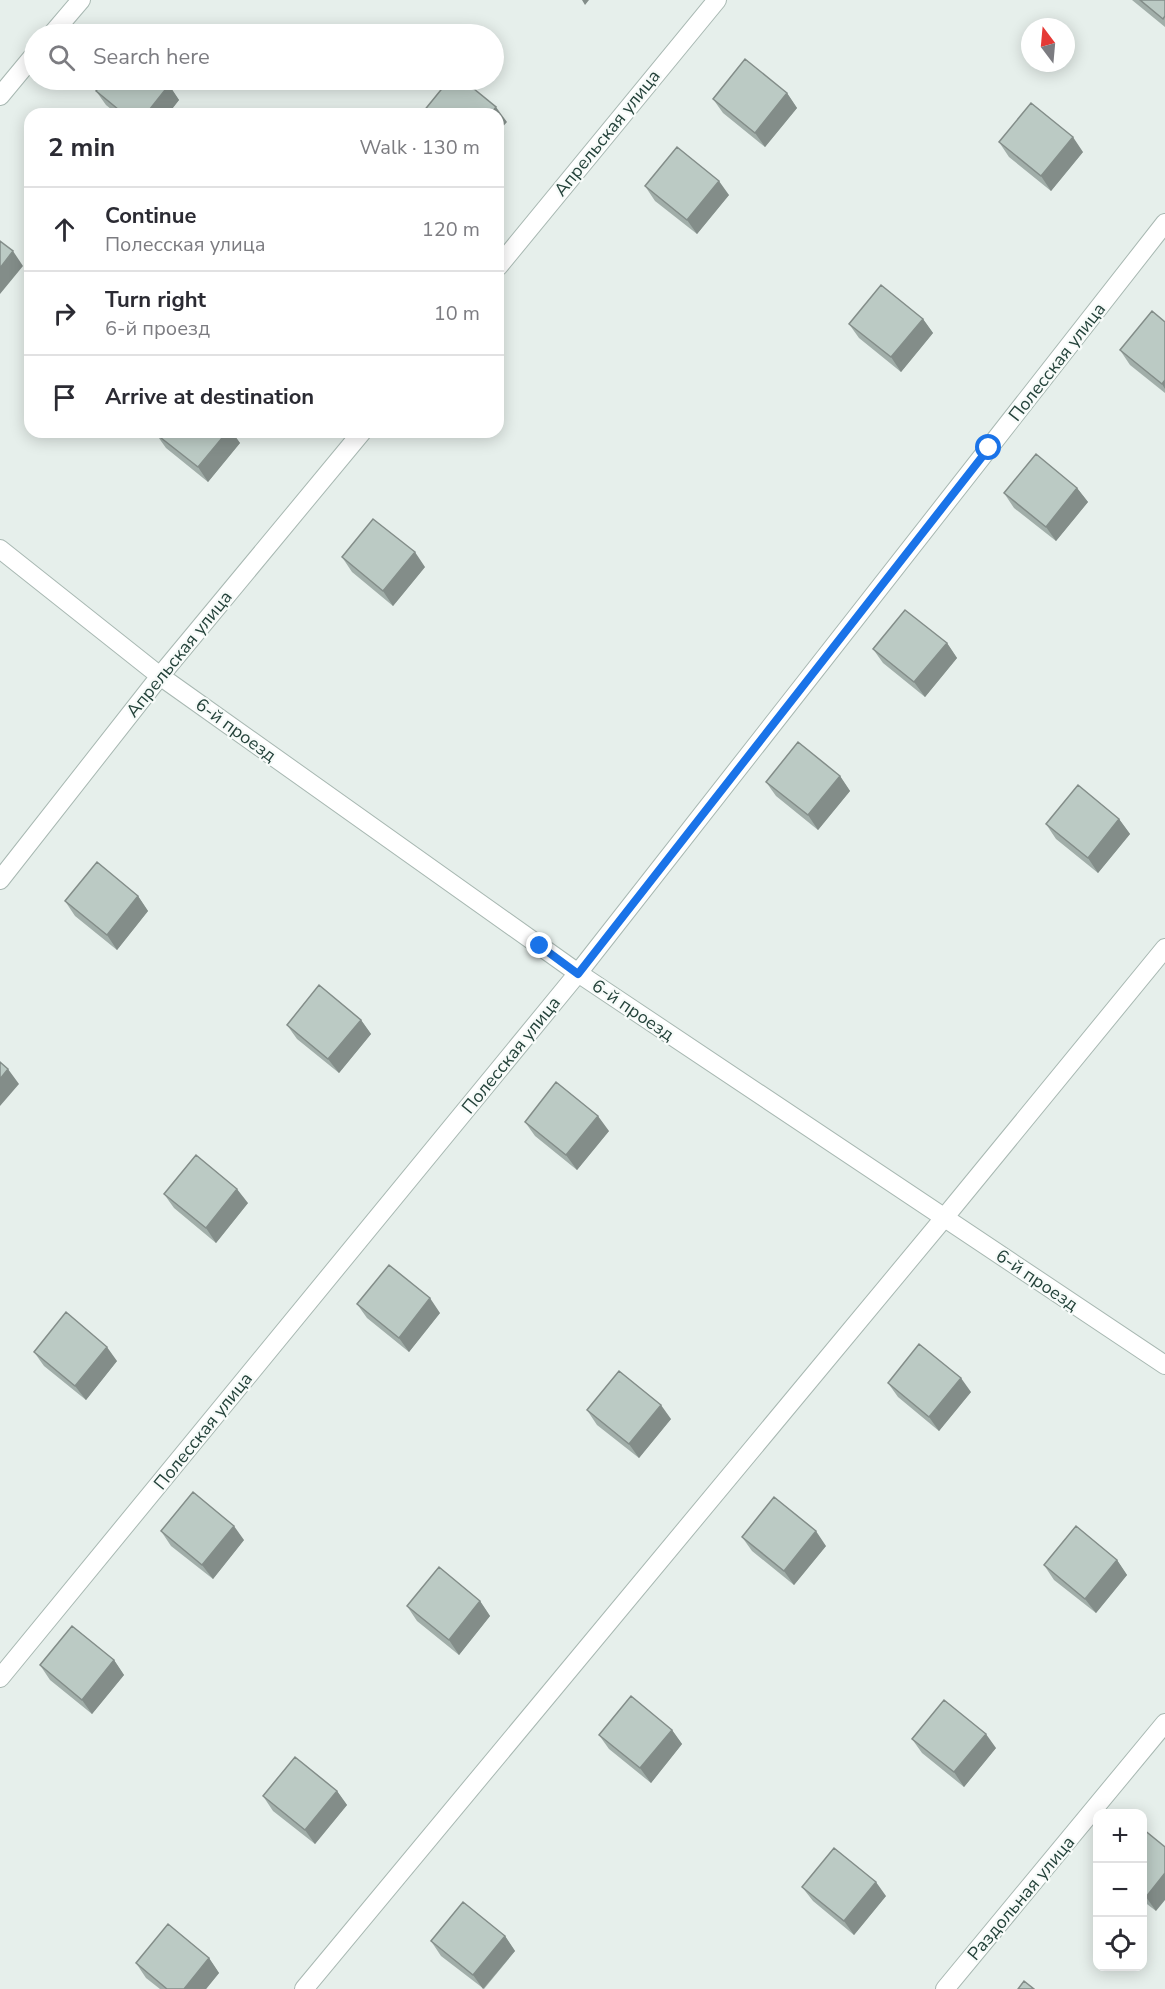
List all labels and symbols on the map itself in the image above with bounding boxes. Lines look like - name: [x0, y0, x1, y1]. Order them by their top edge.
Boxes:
- north arrow: [1021, 18, 1075, 72]
- street label: Апрельская улица: [548, 65, 666, 201]
- street label: Полесская улица: [1003, 298, 1111, 426]
- route start: [975, 434, 1001, 460]
- street label: Апрельская улица: [120, 586, 238, 722]
- street label: 6-й проезд: [191, 693, 282, 768]
- route end: [526, 932, 552, 958]
- street label: 6-й проезд: [587, 974, 679, 1047]
- street label: Полесская улица: [456, 991, 566, 1119]
- street label: 6-й проезд: [991, 1244, 1083, 1317]
- street label: Полесская улица: [148, 1367, 258, 1495]
- street label: Раздольная улица: [962, 1831, 1080, 1965]

